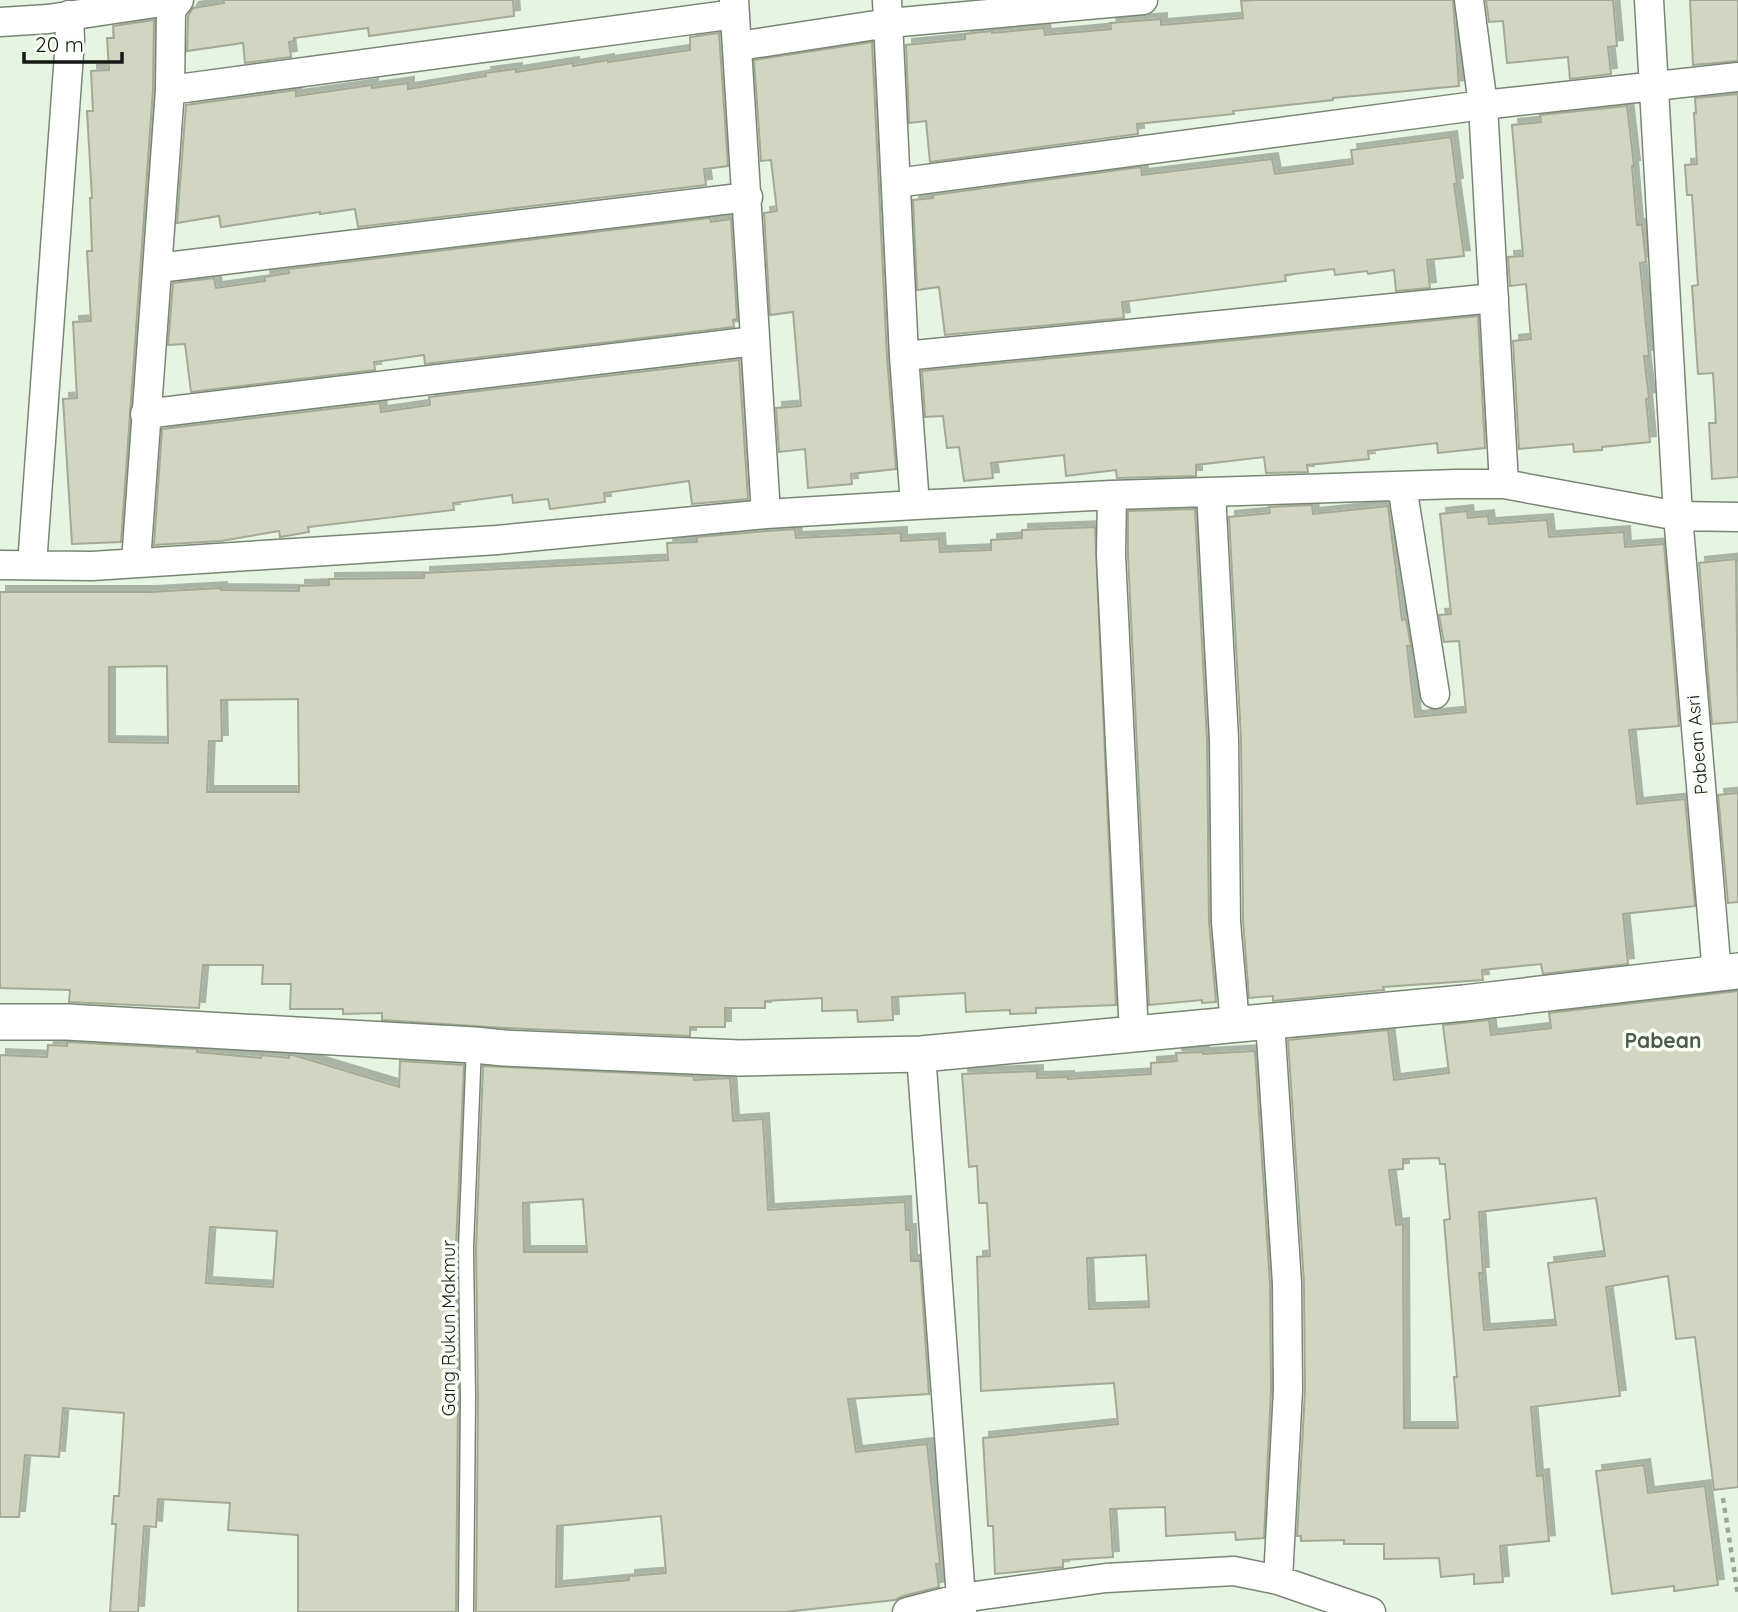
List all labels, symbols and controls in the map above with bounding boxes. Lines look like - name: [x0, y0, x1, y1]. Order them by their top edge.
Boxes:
- scale bar: [24, 21, 122, 65]
- text: 20 m: [35, 31, 84, 57]
- street label: Pabean Asri: [1681, 694, 1713, 796]
- district label: Pabean: [1624, 1027, 1702, 1053]
- street label: Gang Rukun Makmur: [437, 1240, 460, 1416]

